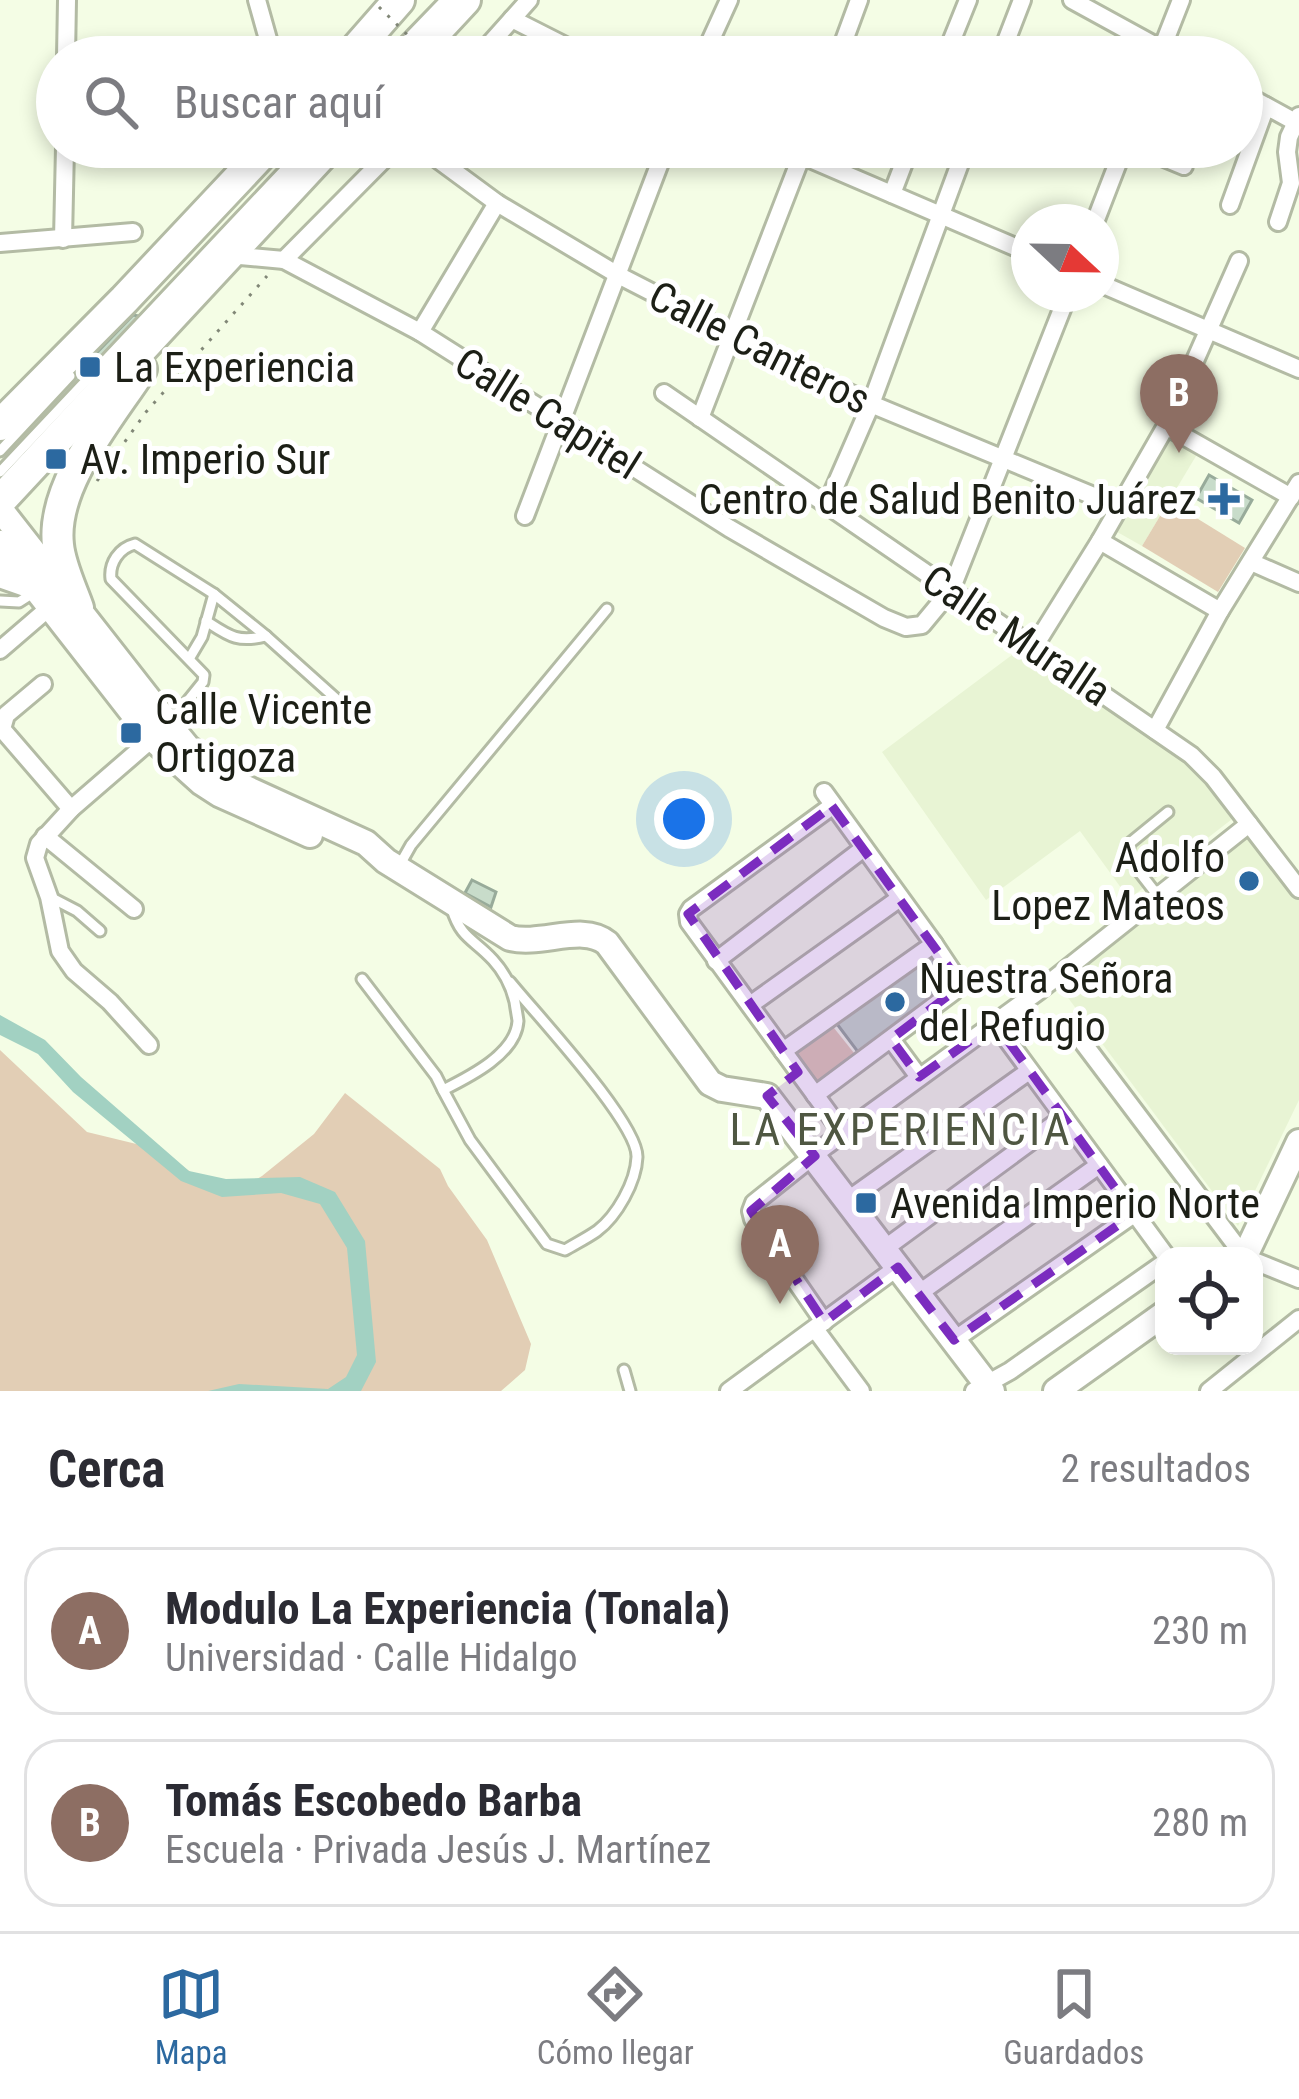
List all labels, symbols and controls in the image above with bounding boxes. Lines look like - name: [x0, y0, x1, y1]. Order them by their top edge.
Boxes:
- search box: [36, 36, 1263, 168]
- icon: search: [78, 69, 144, 135]
- text: Buscar aquí: [174, 76, 384, 129]
- north arrow: [1011, 204, 1119, 312]
- street label: Calle Canteros: [641, 271, 879, 424]
- street label: Calle Capitel: [446, 337, 649, 489]
- place label: La Experiencia: [114, 343, 355, 392]
- marker: La Experiencia: [77, 354, 103, 380]
- pin: B: [1140, 354, 1218, 453]
- place label: Av. Imperio Sur: [80, 435, 330, 484]
- marker: Av. Imperio Sur: [43, 446, 69, 472]
- place label: Centro de Salud Benito Juárez: [699, 475, 1197, 524]
- marker: Centro de Salud Benito Juárez: [1208, 483, 1240, 515]
- street label: Calle Muralla: [913, 555, 1120, 716]
- place label: Calle Vicente Ortigoza: [155, 685, 372, 782]
- marker: Calle Vicente Ortigoza: [118, 720, 144, 746]
- your location: [654, 789, 714, 849]
- place label: Adolfo Lopez Mateos: [991, 833, 1225, 930]
- marker: Adolfo Lopez Mateos: [1236, 868, 1262, 894]
- place label: Nuestra Señora del Refugio: [919, 954, 1173, 1051]
- marker: Nuestra Señora del Refugio: [882, 989, 908, 1015]
- district label: LA EXPERIENCIA: [729, 1103, 1073, 1156]
- place label: Avenida Imperio Norte: [890, 1179, 1260, 1228]
- marker: Avenida Imperio Norte: [853, 1190, 879, 1216]
- pin: A: [741, 1205, 819, 1304]
- map controls: [1155, 1247, 1263, 1355]
- button: locate: [1155, 1247, 1263, 1355]
- text: Cerca: [48, 1440, 165, 1499]
- text: 2 resultados: [1060, 1446, 1251, 1492]
- text: Modulo La Experiencia (Tonala): [165, 1582, 730, 1635]
- text: A: [78, 1608, 102, 1654]
- text: 230 m: [1152, 1608, 1248, 1654]
- text: Universidad · Calle Hidalgo: [165, 1635, 578, 1681]
- text: Tomás Escobedo Barba: [165, 1774, 582, 1827]
- text: B: [79, 1800, 101, 1846]
- text: 280 m: [1152, 1800, 1248, 1846]
- text: Escuela · Privada Jesús J. Martínez: [165, 1827, 711, 1873]
- tab: Mapa: [155, 1961, 227, 2072]
- tab: Cómo llegar: [537, 1961, 694, 2072]
- tab: Guardados: [1003, 1961, 1144, 2072]

